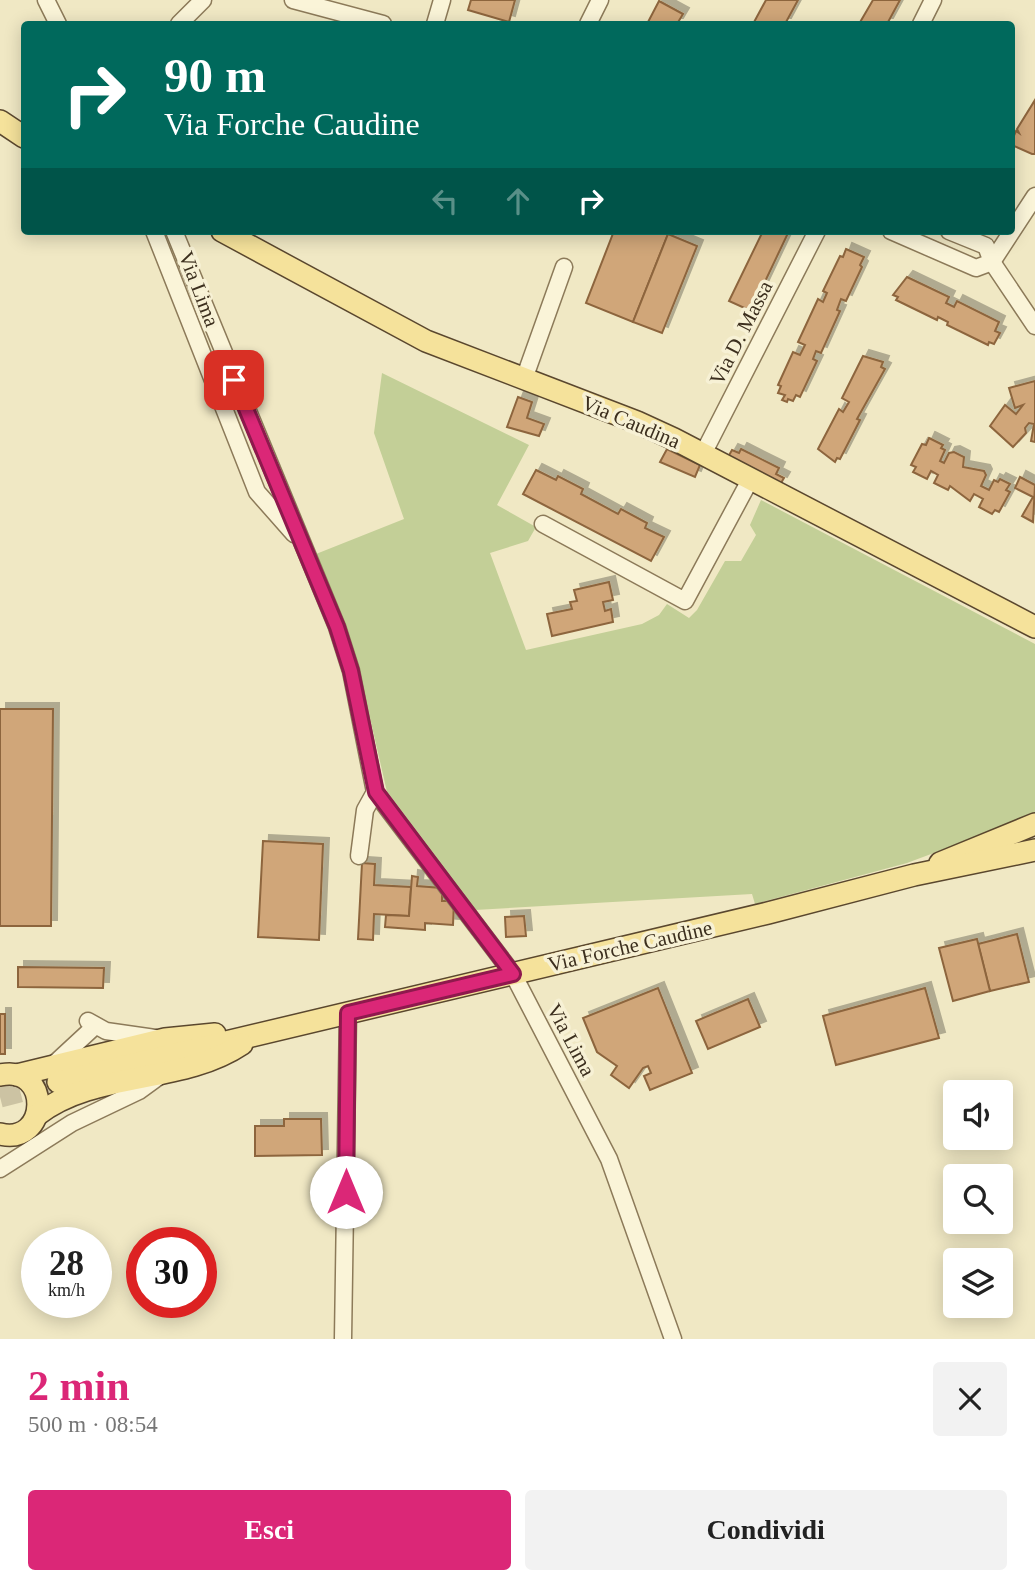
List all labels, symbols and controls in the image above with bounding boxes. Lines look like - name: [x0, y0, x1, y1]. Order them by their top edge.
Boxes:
- text: 90 m: [164, 48, 266, 103]
- icon: right: [49, 49, 140, 140]
- text: Via Forche Caudine: [164, 106, 420, 142]
- icon: left: [426, 182, 464, 220]
- icon: ahead: [499, 182, 537, 220]
- icon: right: [572, 182, 610, 220]
- street label: Via Lima: [174, 248, 225, 331]
- street label: Via D. Massa: [705, 276, 778, 389]
- pin: [204, 350, 264, 410]
- icon: arrive: [215, 361, 253, 399]
- street label: Via Caudina: [578, 391, 684, 454]
- street label: Via Forche Caudine: [546, 915, 714, 977]
- street label: Via Lima: [542, 1000, 600, 1081]
- map controls: [943, 1080, 1013, 1318]
- button: sound: [943, 1080, 1013, 1150]
- position arrow: [309, 1155, 383, 1229]
- button: search: [943, 1164, 1013, 1234]
- speed limit sign: 30: [126, 1227, 217, 1318]
- text: 28: [49, 1244, 84, 1283]
- button: layers: [943, 1248, 1013, 1318]
- text: km/h: [48, 1280, 85, 1300]
- button: close: [933, 1362, 1007, 1436]
- text: 2 min: [28, 1363, 130, 1409]
- text: 500 m · 08:54: [28, 1412, 158, 1437]
- button: Esci: [28, 1490, 511, 1570]
- button: Condividi: [525, 1490, 1007, 1570]

